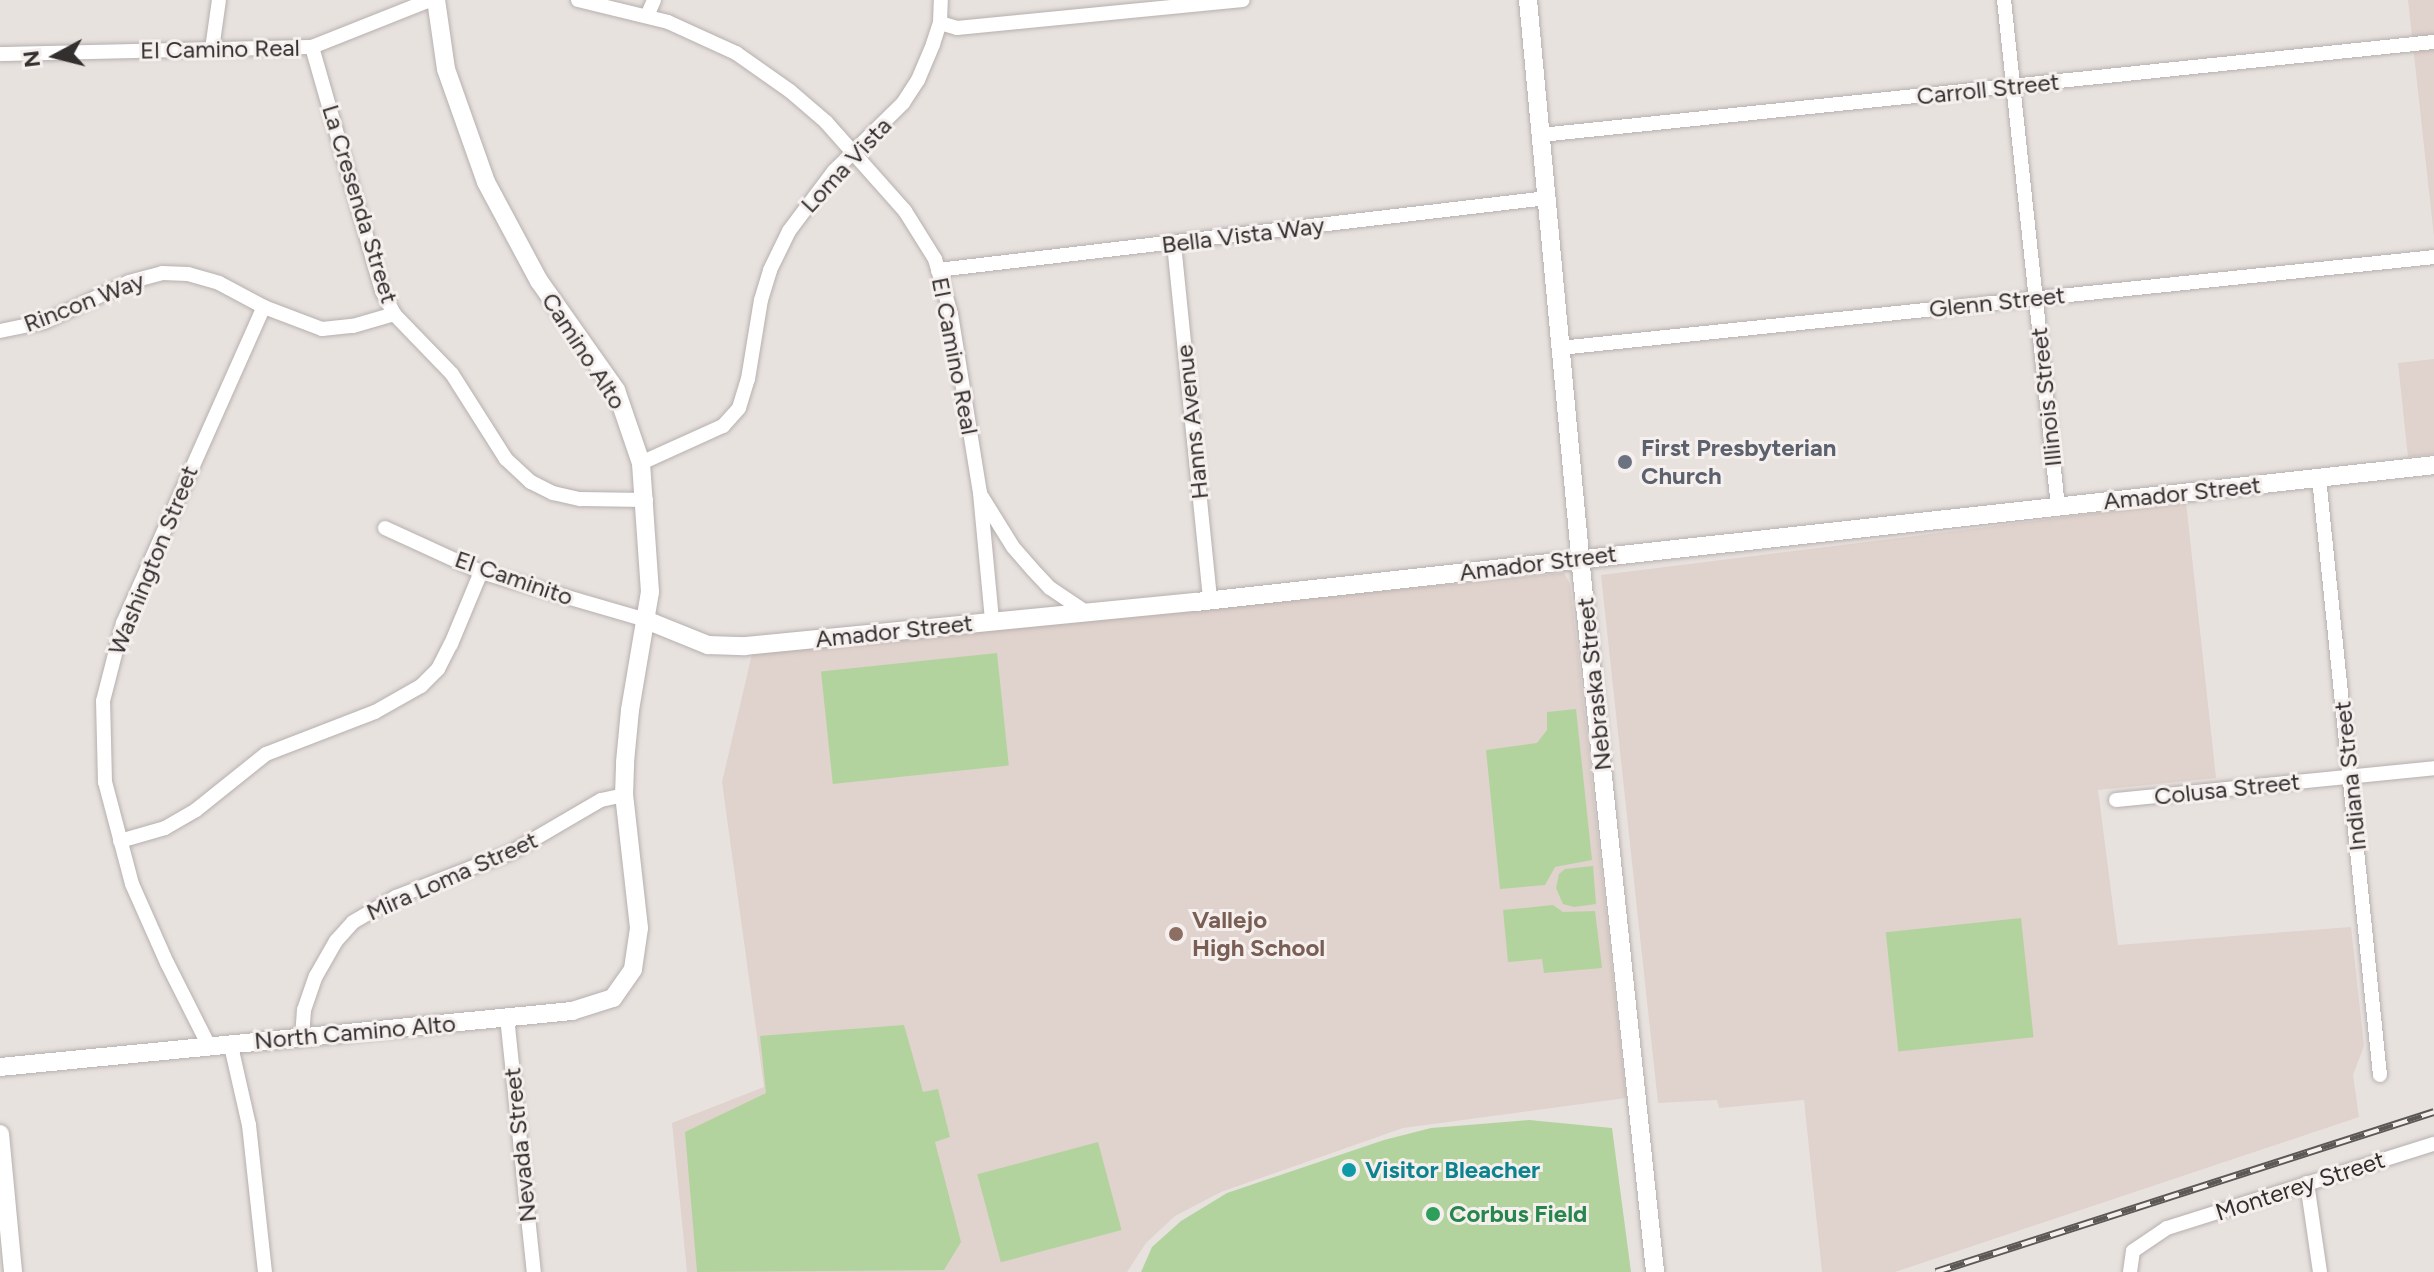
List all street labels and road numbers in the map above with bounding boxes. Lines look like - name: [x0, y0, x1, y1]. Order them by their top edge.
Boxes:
- street label: El Camino Real: [140, 33, 300, 65]
- street label: Carroll Street: [1915, 67, 2061, 111]
- street label: La Cresenda Street: [316, 101, 404, 307]
- street label: Loma Vista: [795, 111, 897, 219]
- street label: Bella Vista Way: [1160, 211, 1326, 259]
- street label: Rincon Way: [20, 266, 148, 338]
- street label: El Camino Real: [926, 275, 984, 437]
- street label: Glenn Street: [1928, 281, 2066, 323]
- street label: Camino Alto: [536, 287, 632, 415]
- street label: Illinois Street: [2024, 326, 2068, 468]
- street label: Hanns Avenue: [1170, 343, 1214, 501]
- street label: Washington Street: [102, 461, 204, 659]
- street label: Amador Street: [2102, 470, 2262, 516]
- street label: Amador Street: [1458, 539, 1618, 587]
- street label: El Caminito: [451, 544, 577, 612]
- street label: Nebraska Street: [1571, 596, 1617, 772]
- street label: Amador Street: [814, 608, 974, 654]
- street label: Indiana Street: [2328, 700, 2372, 852]
- street label: Colusa Street: [2153, 767, 2301, 811]
- street label: Mira Loma Street: [362, 825, 542, 927]
- street label: North Camino Alto: [253, 1009, 457, 1055]
- street label: Nevada Street: [498, 1066, 542, 1224]
- street label: Monterey Street: [2212, 1145, 2388, 1227]

